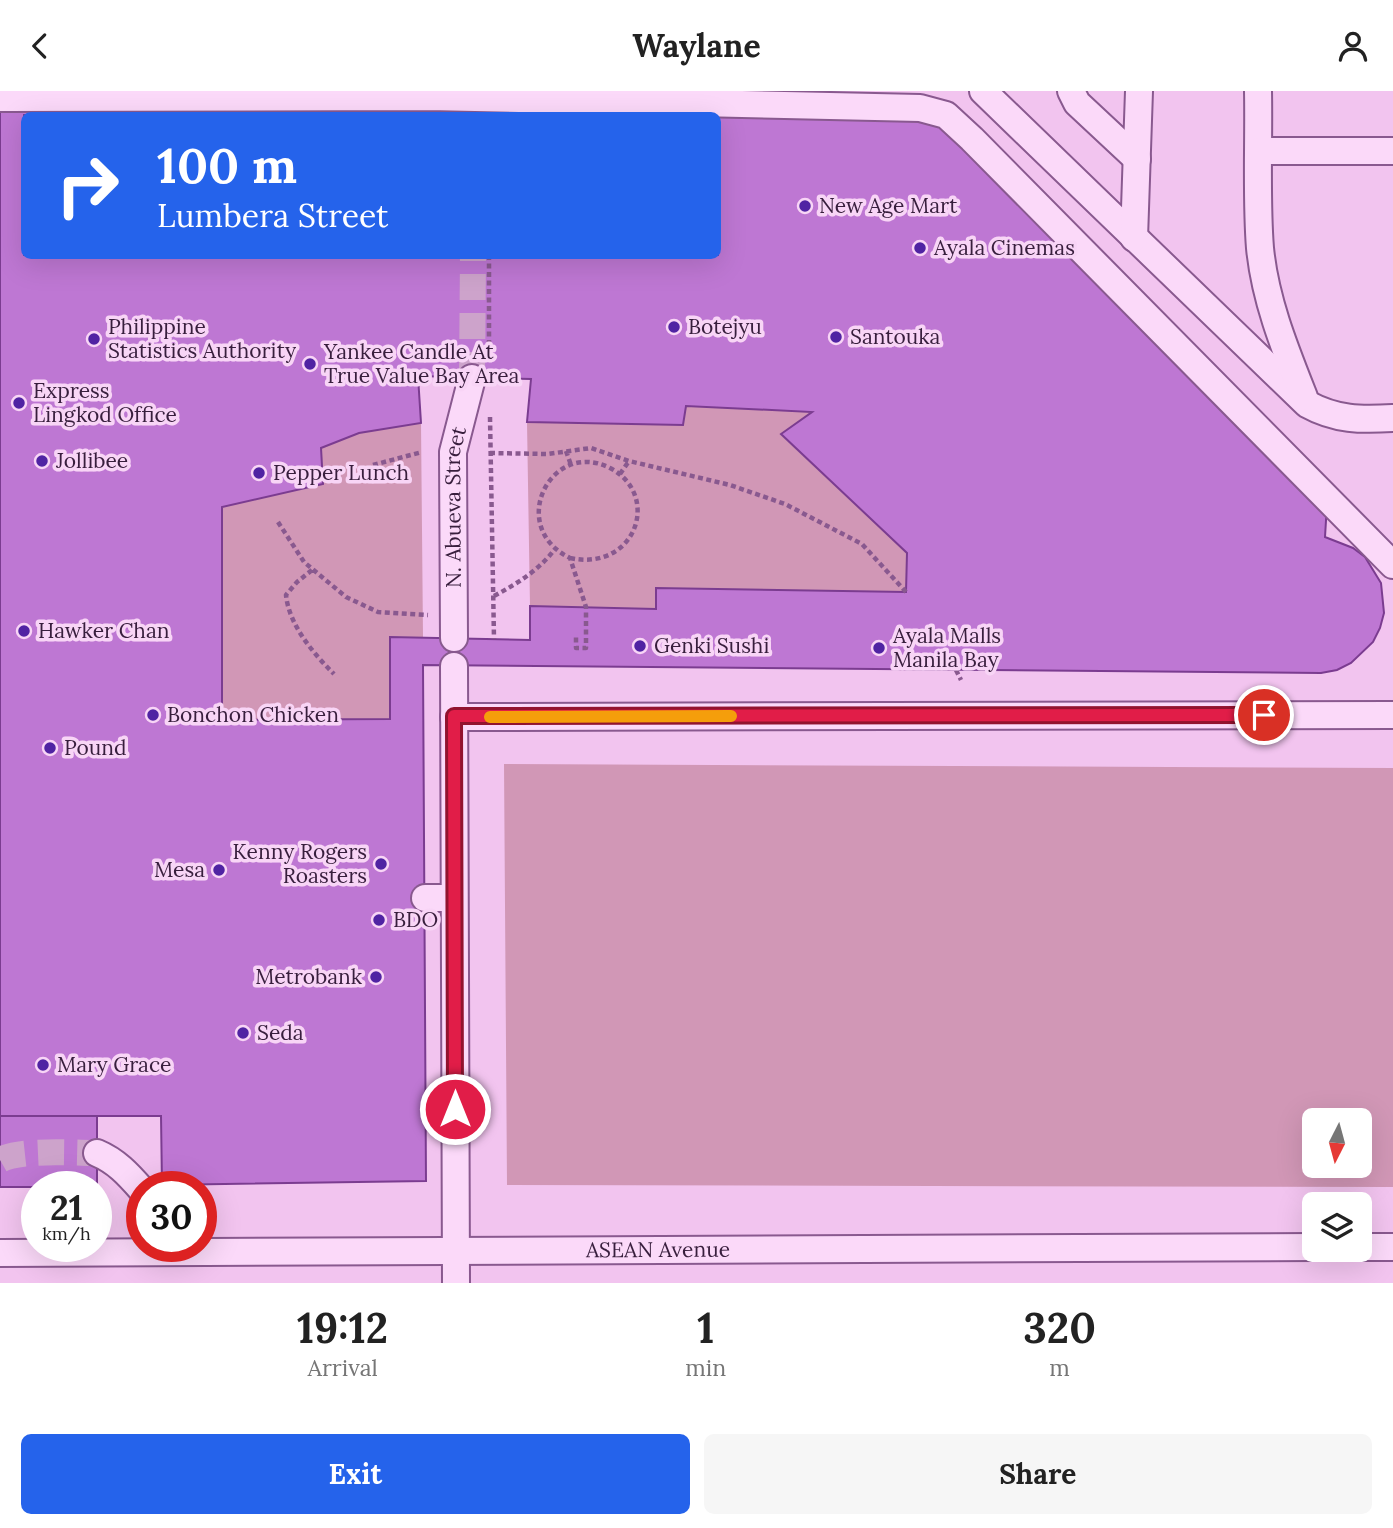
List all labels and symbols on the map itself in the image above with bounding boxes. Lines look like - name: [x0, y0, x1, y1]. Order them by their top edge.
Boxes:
- place label: New Age Mart: [819, 192, 958, 219]
- marker: New Age Mart: [797, 198, 813, 214]
- place label: Ayala Cinemas: [933, 234, 1075, 261]
- marker: Ayala Cinemas: [912, 240, 928, 256]
- place label: Philippine Statistics Authority: [108, 313, 296, 364]
- place label: Botejyu: [688, 313, 762, 340]
- marker: Botejyu: [666, 319, 682, 335]
- place label: Santouka: [850, 323, 941, 350]
- marker: Santouka: [828, 329, 844, 345]
- marker: Philippine Statistics Authority: [86, 331, 102, 347]
- place label: Yankee Candle At True Value Bay Area: [323, 338, 520, 389]
- marker: Yankee Candle At True Value Bay Area: [302, 356, 318, 372]
- place label: Express Lingkod Office: [33, 377, 177, 428]
- marker: Express Lingkod Office: [11, 395, 27, 411]
- street label: N. Abueva Street: [438, 422, 472, 588]
- place label: Jollibee: [55, 447, 128, 474]
- marker: Jollibee: [34, 453, 50, 469]
- place label: Pepper Lunch: [273, 459, 409, 486]
- marker: Pepper Lunch: [251, 465, 267, 481]
- place label: Hawker Chan: [38, 617, 170, 644]
- place label: Ayala Malls Manila Bay: [892, 622, 1001, 673]
- marker: Hawker Chan: [16, 623, 32, 639]
- place label: Genki Sushi: [654, 632, 769, 659]
- marker: Genki Sushi: [632, 638, 648, 654]
- marker: Ayala Malls Manila Bay: [871, 640, 887, 656]
- pin: [1234, 685, 1294, 745]
- place label: Bonchon Chicken: [167, 701, 339, 728]
- marker: Bonchon Chicken: [145, 707, 161, 723]
- place label: Pound: [64, 734, 127, 761]
- marker: Pound: [42, 740, 58, 756]
- place label: Kenny Rogers Roasters: [233, 838, 367, 889]
- place label: Mesa: [154, 856, 205, 883]
- marker: Kenny Rogers Roasters: [373, 856, 389, 872]
- marker: Mesa: [211, 862, 227, 878]
- place label: BDO: [393, 906, 438, 933]
- marker: BDO: [371, 912, 387, 928]
- place label: Metrobank: [255, 963, 363, 990]
- marker: Metrobank: [368, 969, 384, 985]
- place label: Seda: [257, 1019, 304, 1046]
- marker: Seda: [235, 1025, 251, 1041]
- place label: Mary Grace: [57, 1051, 171, 1078]
- marker: Mary Grace: [35, 1057, 51, 1073]
- position arrow: [418, 1072, 492, 1146]
- north arrow: [1302, 1108, 1372, 1178]
- speed limit sign: 30: [126, 1171, 217, 1262]
- street label: ASEAN Avenue: [585, 1236, 730, 1263]

